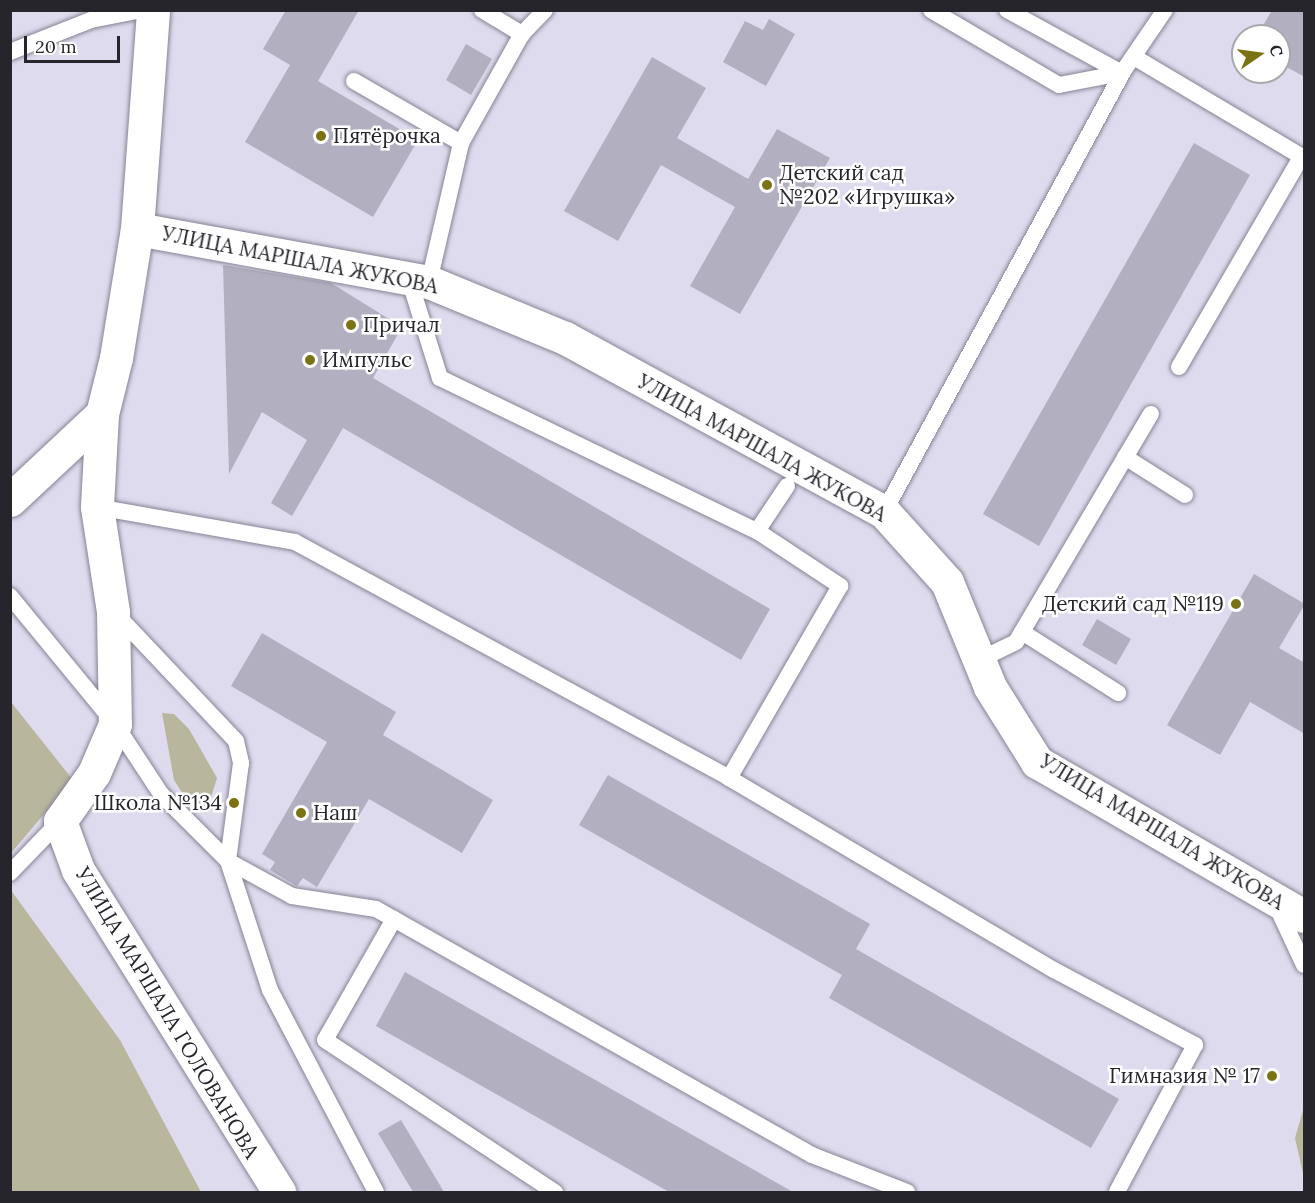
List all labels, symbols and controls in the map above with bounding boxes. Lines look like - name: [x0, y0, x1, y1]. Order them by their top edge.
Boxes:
- scale bar: [27, 24, 123, 62]
- north arrow: [1231, 24, 1291, 84]
- text: 20 m: [35, 35, 77, 58]
- text: С: [1266, 43, 1288, 58]
- place label: Пятёрочка: [333, 123, 441, 149]
- marker: Пятёрочка: [314, 129, 328, 143]
- place label: Детский сад №202 «Игрушка»: [779, 160, 955, 210]
- marker: Детский сад №202 «Игрушка»: [760, 178, 774, 192]
- street label: УЛИЦА МАРШАЛА ЖУКОВА: [160, 221, 440, 299]
- place label: Причал: [363, 312, 440, 338]
- marker: Причал: [344, 318, 358, 332]
- place label: Импульс: [322, 347, 412, 373]
- marker: Импульс: [303, 353, 317, 367]
- street label: УЛИЦА МАРШАЛА ЖУКОВА: [633, 369, 891, 527]
- place label: Детский сад №119: [1042, 591, 1224, 617]
- marker: Детский сад №119: [1229, 597, 1243, 611]
- street label: УЛИЦА МАРШАЛА ЖУКОВА: [1035, 749, 1289, 915]
- place label: Школа №134: [94, 790, 222, 816]
- marker: Школа №134: [227, 796, 241, 810]
- place label: Наш: [313, 800, 357, 826]
- marker: Наш: [294, 806, 308, 820]
- street label: УЛИЦА МАРШАЛА ГОЛОВАНОВА: [70, 863, 264, 1163]
- place label: Гимназия № 17: [1109, 1063, 1260, 1089]
- marker: Гимназия № 17: [1265, 1069, 1279, 1083]

